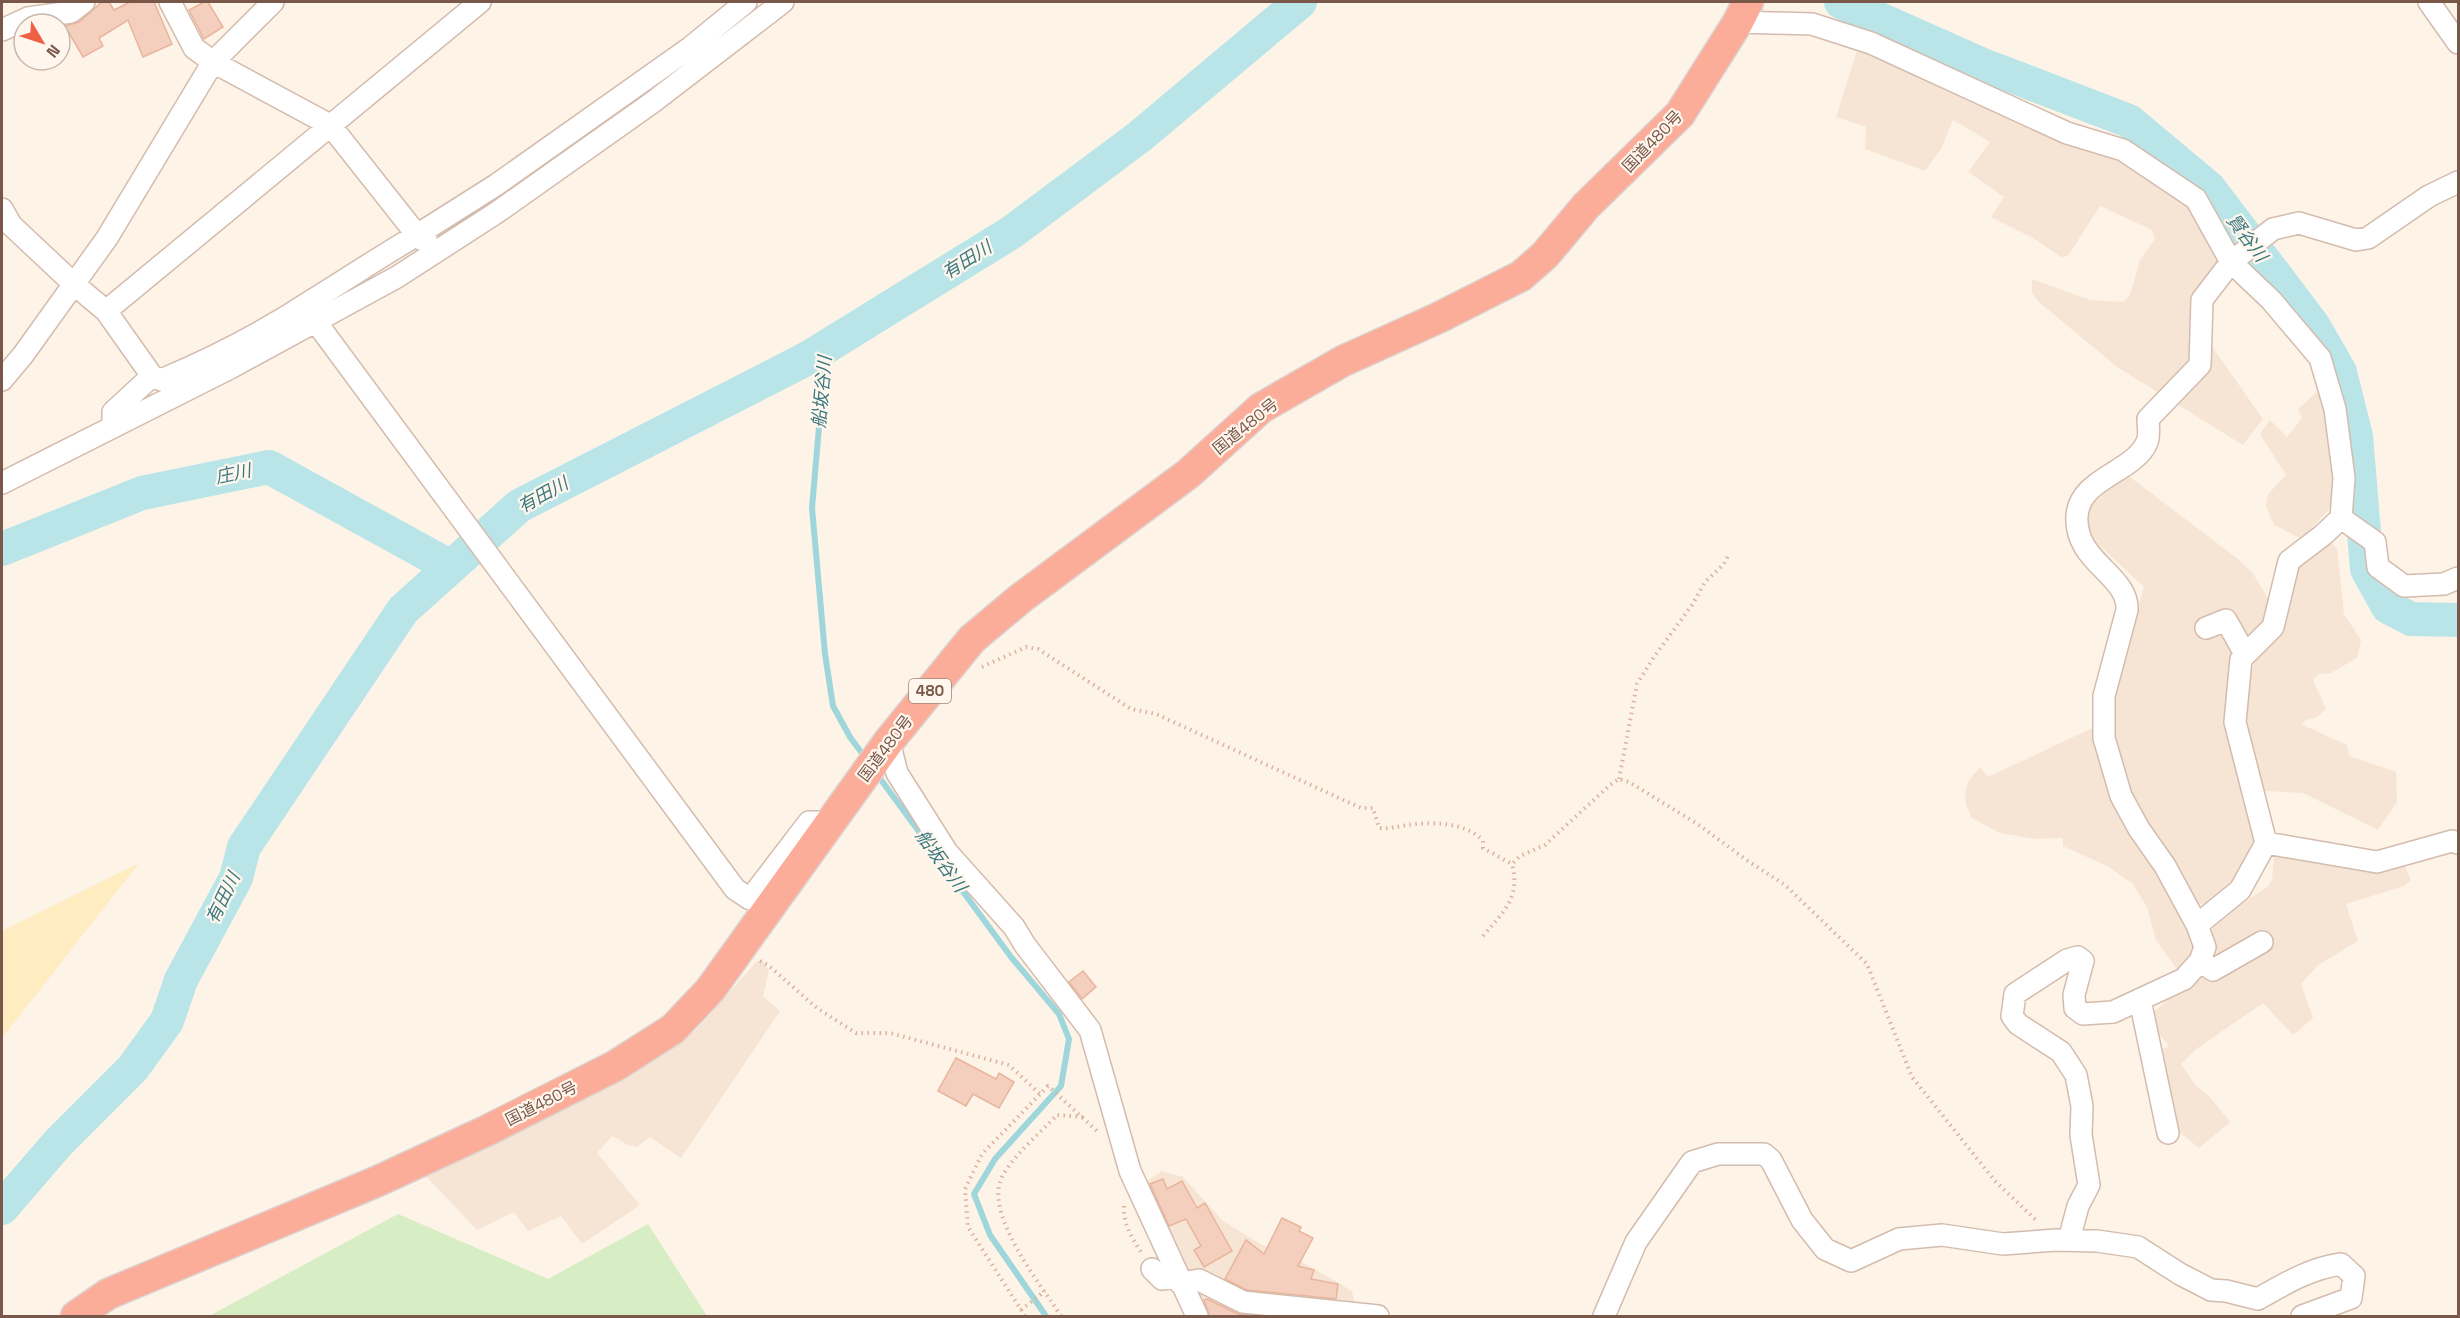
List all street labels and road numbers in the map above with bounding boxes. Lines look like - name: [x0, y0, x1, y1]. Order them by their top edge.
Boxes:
- street label: 国道480号: [1618, 106, 1687, 177]
- street label: 国道480号: [1208, 394, 1282, 459]
- road number: 480: [909, 679, 951, 703]
- street label: 国道480号: [853, 711, 917, 786]
- street label: 国道480号: [502, 1076, 581, 1131]

